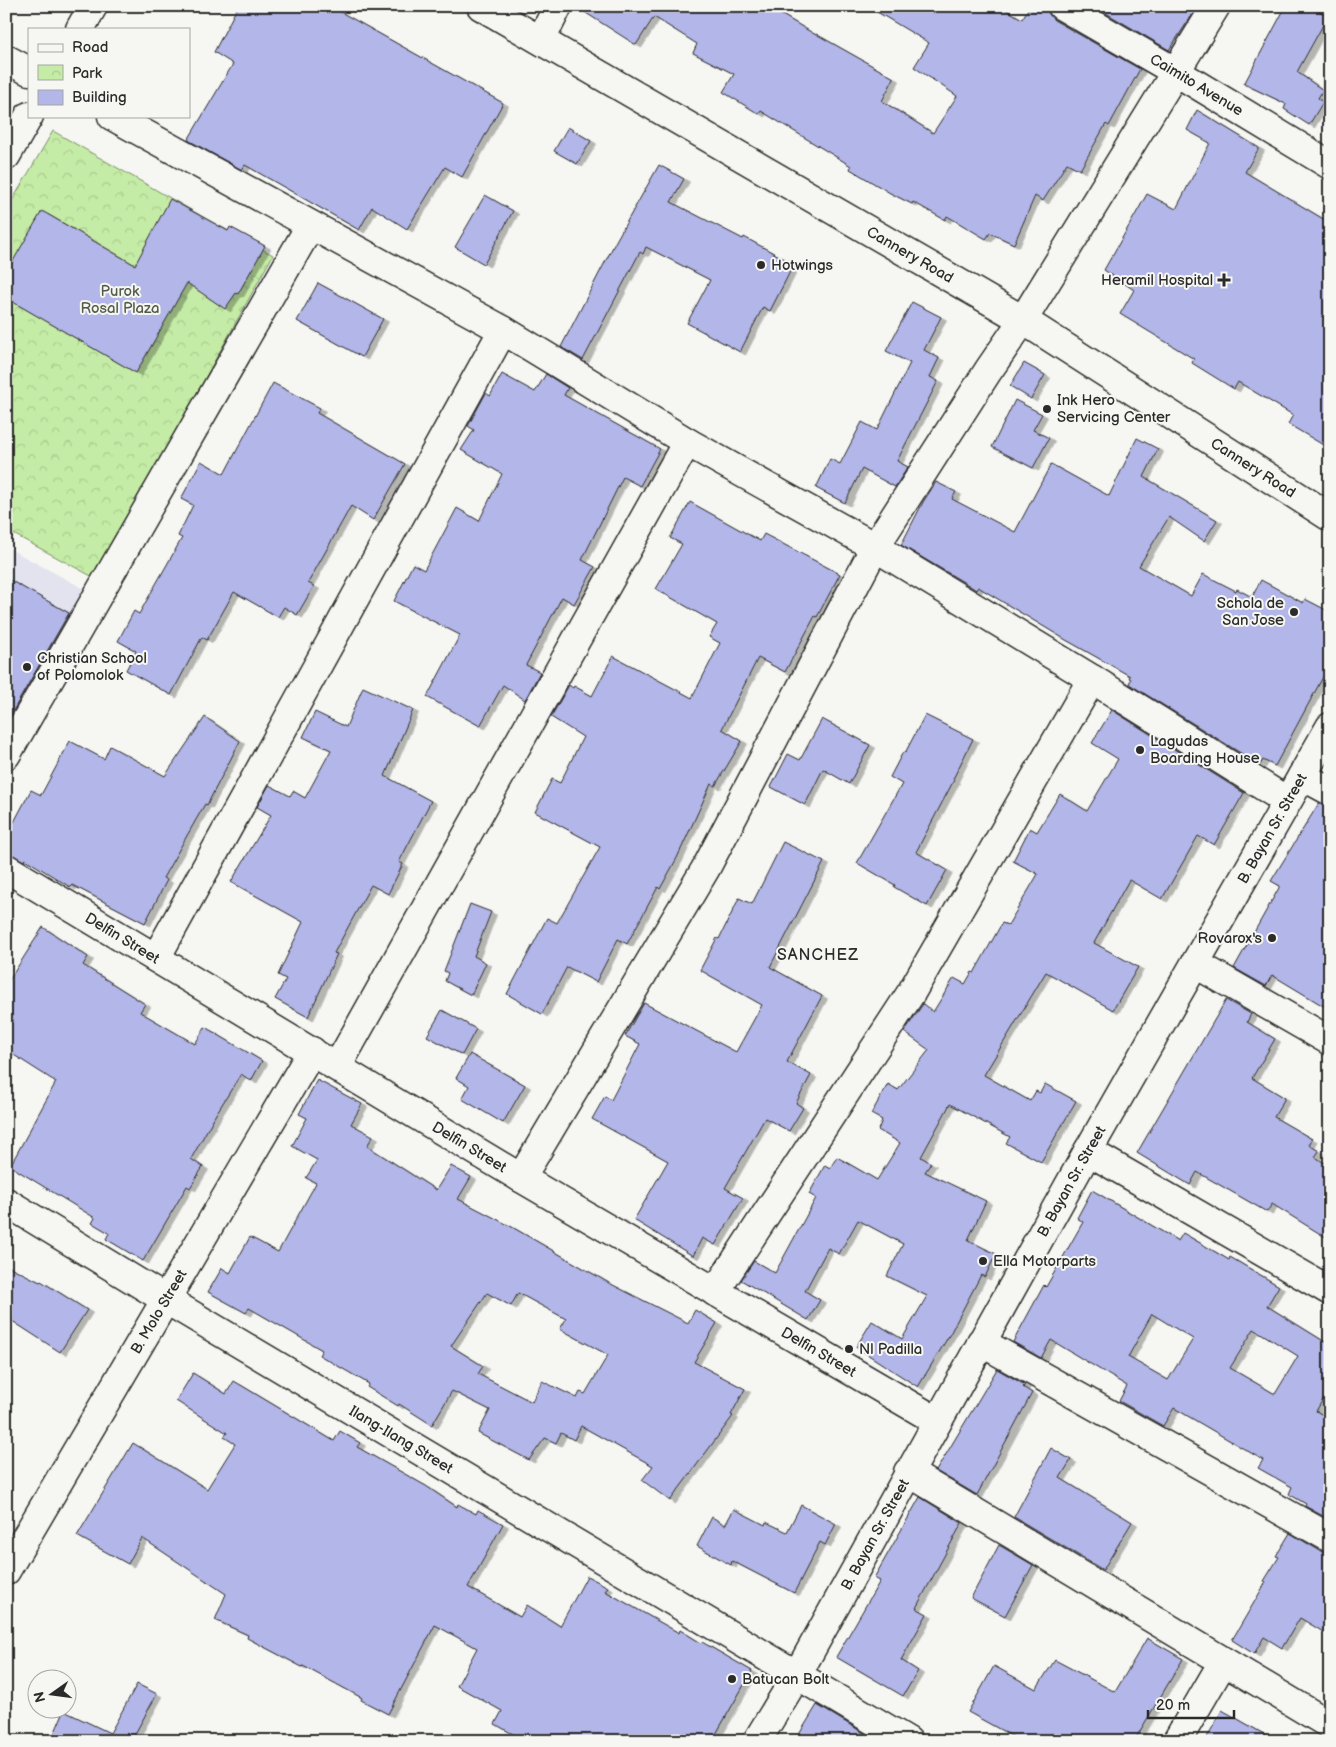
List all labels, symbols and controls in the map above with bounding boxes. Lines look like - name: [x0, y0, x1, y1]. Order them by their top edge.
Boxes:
- legend: [28, 28, 190, 118]
- text: Road: [72, 38, 108, 57]
- street label: Caimito Avenue: [1146, 50, 1247, 120]
- text: Park: [72, 64, 103, 83]
- text: Building: [72, 88, 127, 107]
- street label: Cannery Road: [863, 222, 957, 288]
- place label: Hotwings: [771, 256, 834, 275]
- marker: Hotwings: [755, 259, 767, 271]
- place label: Heramil Hospital: [1101, 271, 1213, 290]
- marker: Heramil Hospital: [1217, 273, 1231, 287]
- park label: Purok Rosal Plaza: [80, 282, 160, 318]
- place label: Ink Hero Servicing Center: [1057, 391, 1171, 427]
- marker: Ink Hero Servicing Center: [1041, 403, 1053, 415]
- street label: Cannery Road: [1207, 434, 1299, 502]
- place label: Schola de San Jose: [1217, 594, 1284, 630]
- marker: Schola de San Jose: [1288, 606, 1300, 618]
- place label: Christian School of Polomolok: [37, 649, 147, 685]
- marker: Christian School of Polomolok: [21, 661, 33, 673]
- place label: Lagudas Boarding House: [1150, 732, 1260, 768]
- marker: Lagudas Boarding House: [1134, 744, 1146, 756]
- street label: B. Bayan Sr. Street: [1234, 770, 1312, 887]
- street label: Delfin Street: [81, 909, 163, 969]
- place label: Rovarox's: [1198, 929, 1263, 948]
- marker: Rovarox's: [1266, 932, 1278, 944]
- district label: SANCHEZ: [777, 946, 859, 965]
- street label: Delfin Street: [428, 1118, 510, 1177]
- street label: B. Bayan Sr. Street: [1033, 1122, 1111, 1240]
- place label: Ella Motorparts: [993, 1252, 1097, 1271]
- marker: Ella Motorparts: [977, 1255, 989, 1267]
- street label: B. Molo Street: [127, 1266, 192, 1358]
- street label: Delfin Street: [778, 1323, 860, 1382]
- place label: Nl Padilla: [859, 1340, 922, 1359]
- marker: Nl Padilla: [843, 1343, 855, 1355]
- street label: Ilang-Ilang Street: [345, 1402, 457, 1478]
- street label: B. Bayan Sr. Street: [837, 1475, 914, 1594]
- north arrow: [28, 1670, 78, 1720]
- place label: Batucan Bolt: [742, 1670, 830, 1689]
- marker: Batucan Bolt: [726, 1673, 738, 1685]
- scale bar: [1148, 1687, 1235, 1719]
- text: N: [30, 1690, 49, 1704]
- text: 20 m: [1156, 1696, 1190, 1715]

